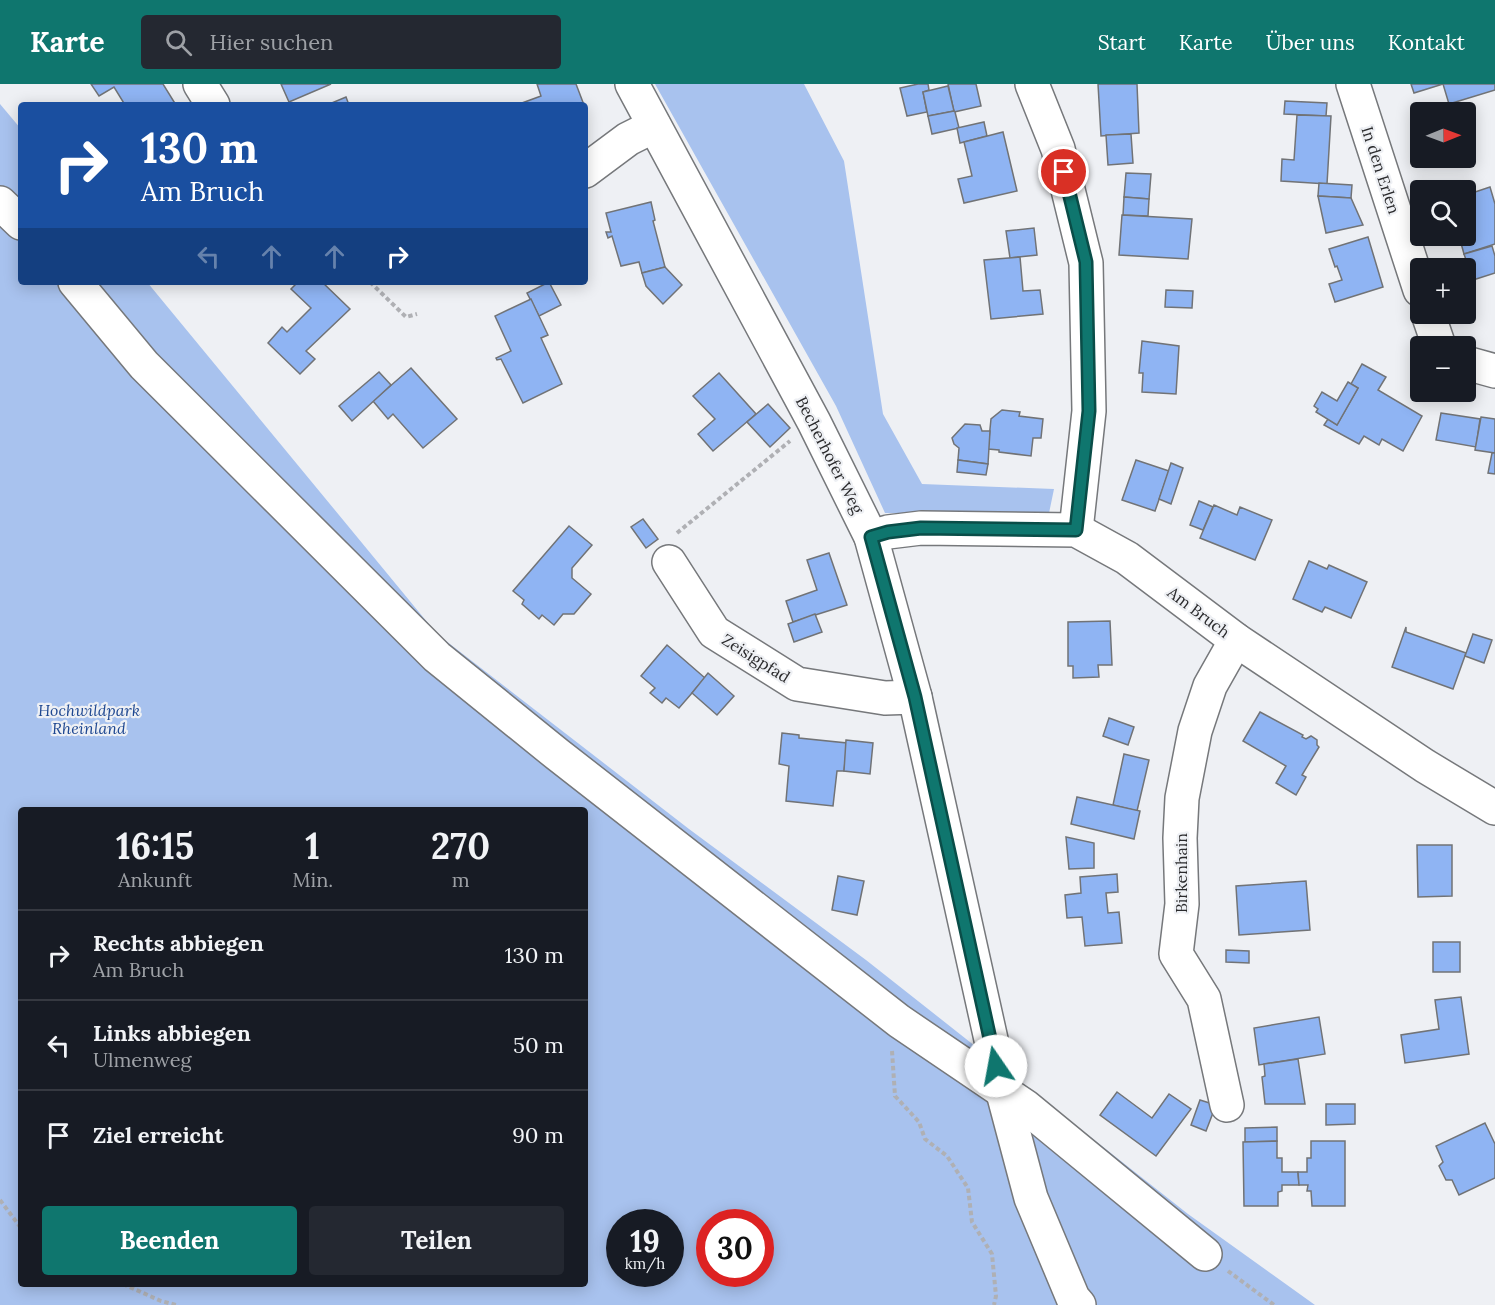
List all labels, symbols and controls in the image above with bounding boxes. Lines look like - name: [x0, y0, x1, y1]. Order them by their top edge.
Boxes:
- search box: [141, 15, 561, 69]
- text: Karte: [30, 24, 105, 60]
- icon: search: [162, 26, 195, 59]
- text: Hier suchen: [210, 28, 333, 56]
- text: Start: [1098, 29, 1146, 56]
- text: Karte: [1179, 29, 1233, 56]
- text: Über uns: [1266, 29, 1355, 56]
- text: Kontakt: [1388, 29, 1465, 56]
- north arrow: [1410, 102, 1476, 168]
- map controls: [1410, 102, 1476, 402]
- text: 130 m: [141, 121, 258, 175]
- street label: In den Erlen: [1357, 124, 1405, 217]
- icon: right: [42, 126, 120, 204]
- pin: [1038, 146, 1089, 197]
- icon: arrive: [1047, 155, 1080, 188]
- text: Am Bruch: [141, 174, 264, 208]
- button: search: [1410, 180, 1476, 246]
- icon: left: [192, 240, 225, 273]
- icon: ahead: [255, 240, 288, 273]
- icon: ahead: [318, 240, 351, 273]
- icon: right: [381, 240, 414, 273]
- button: +: [1410, 258, 1476, 324]
- button: −: [1410, 336, 1476, 402]
- street label: Becherhofer Weg: [792, 393, 869, 518]
- street label: Am Bruch: [1163, 581, 1234, 642]
- street label: Zeisigpfad: [718, 629, 794, 687]
- park label: Hochwildpark Rheinland: [38, 700, 140, 738]
- text: 16:15: [116, 823, 194, 869]
- text: 1: [305, 823, 320, 869]
- text: 270: [431, 823, 490, 869]
- street label: Birkenhain: [1171, 833, 1191, 913]
- text: Ankunft: [118, 867, 192, 892]
- text: Min.: [292, 867, 333, 892]
- text: m: [452, 867, 470, 892]
- text: Rechts abbiegen: [93, 929, 264, 957]
- icon: right: [42, 939, 75, 972]
- text: 130 m: [505, 941, 564, 969]
- text: Am Bruch: [93, 957, 184, 982]
- text: Links abbiegen: [93, 1019, 251, 1047]
- icon: left: [42, 1029, 75, 1062]
- text: 50 m: [513, 1031, 564, 1059]
- position arrow: [964, 1034, 1028, 1098]
- text: Ulmenweg: [93, 1047, 192, 1072]
- icon: arrive: [42, 1119, 75, 1152]
- text: Ziel erreicht: [93, 1121, 224, 1149]
- text: 90 m: [512, 1121, 564, 1149]
- button: Beenden: [42, 1206, 297, 1275]
- button: Teilen: [309, 1206, 564, 1275]
- speed limit sign: 30: [696, 1209, 774, 1287]
- text: 19: [630, 1222, 660, 1260]
- text: km/h: [625, 1254, 665, 1273]

